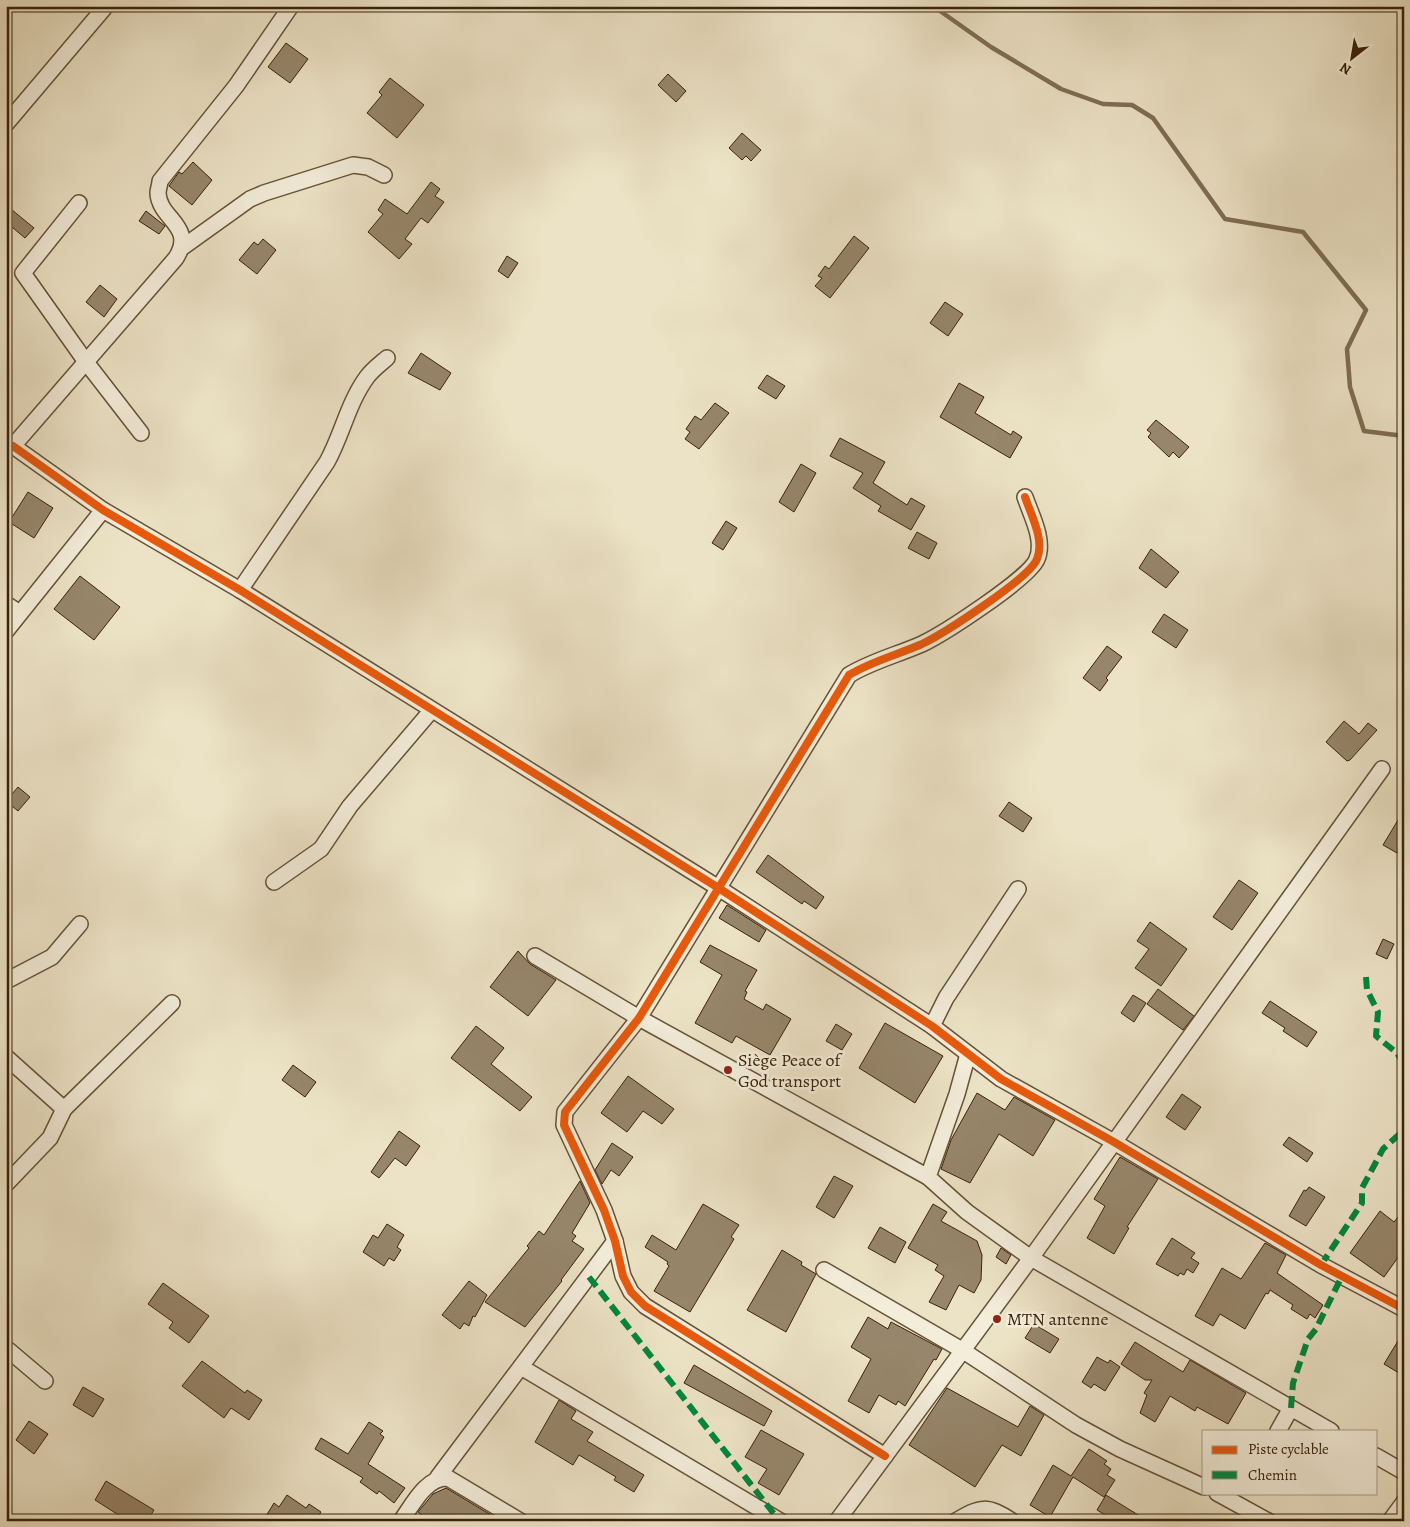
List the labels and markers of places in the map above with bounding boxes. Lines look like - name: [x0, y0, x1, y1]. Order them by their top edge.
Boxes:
- place label: Siège Peace of God transport: [738, 1048, 843, 1093]
- marker: Siège Peace of God transport: [722, 1064, 734, 1076]
- place label: MTN antenne: [1007, 1307, 1108, 1331]
- marker: MTN antenne: [991, 1313, 1003, 1325]

